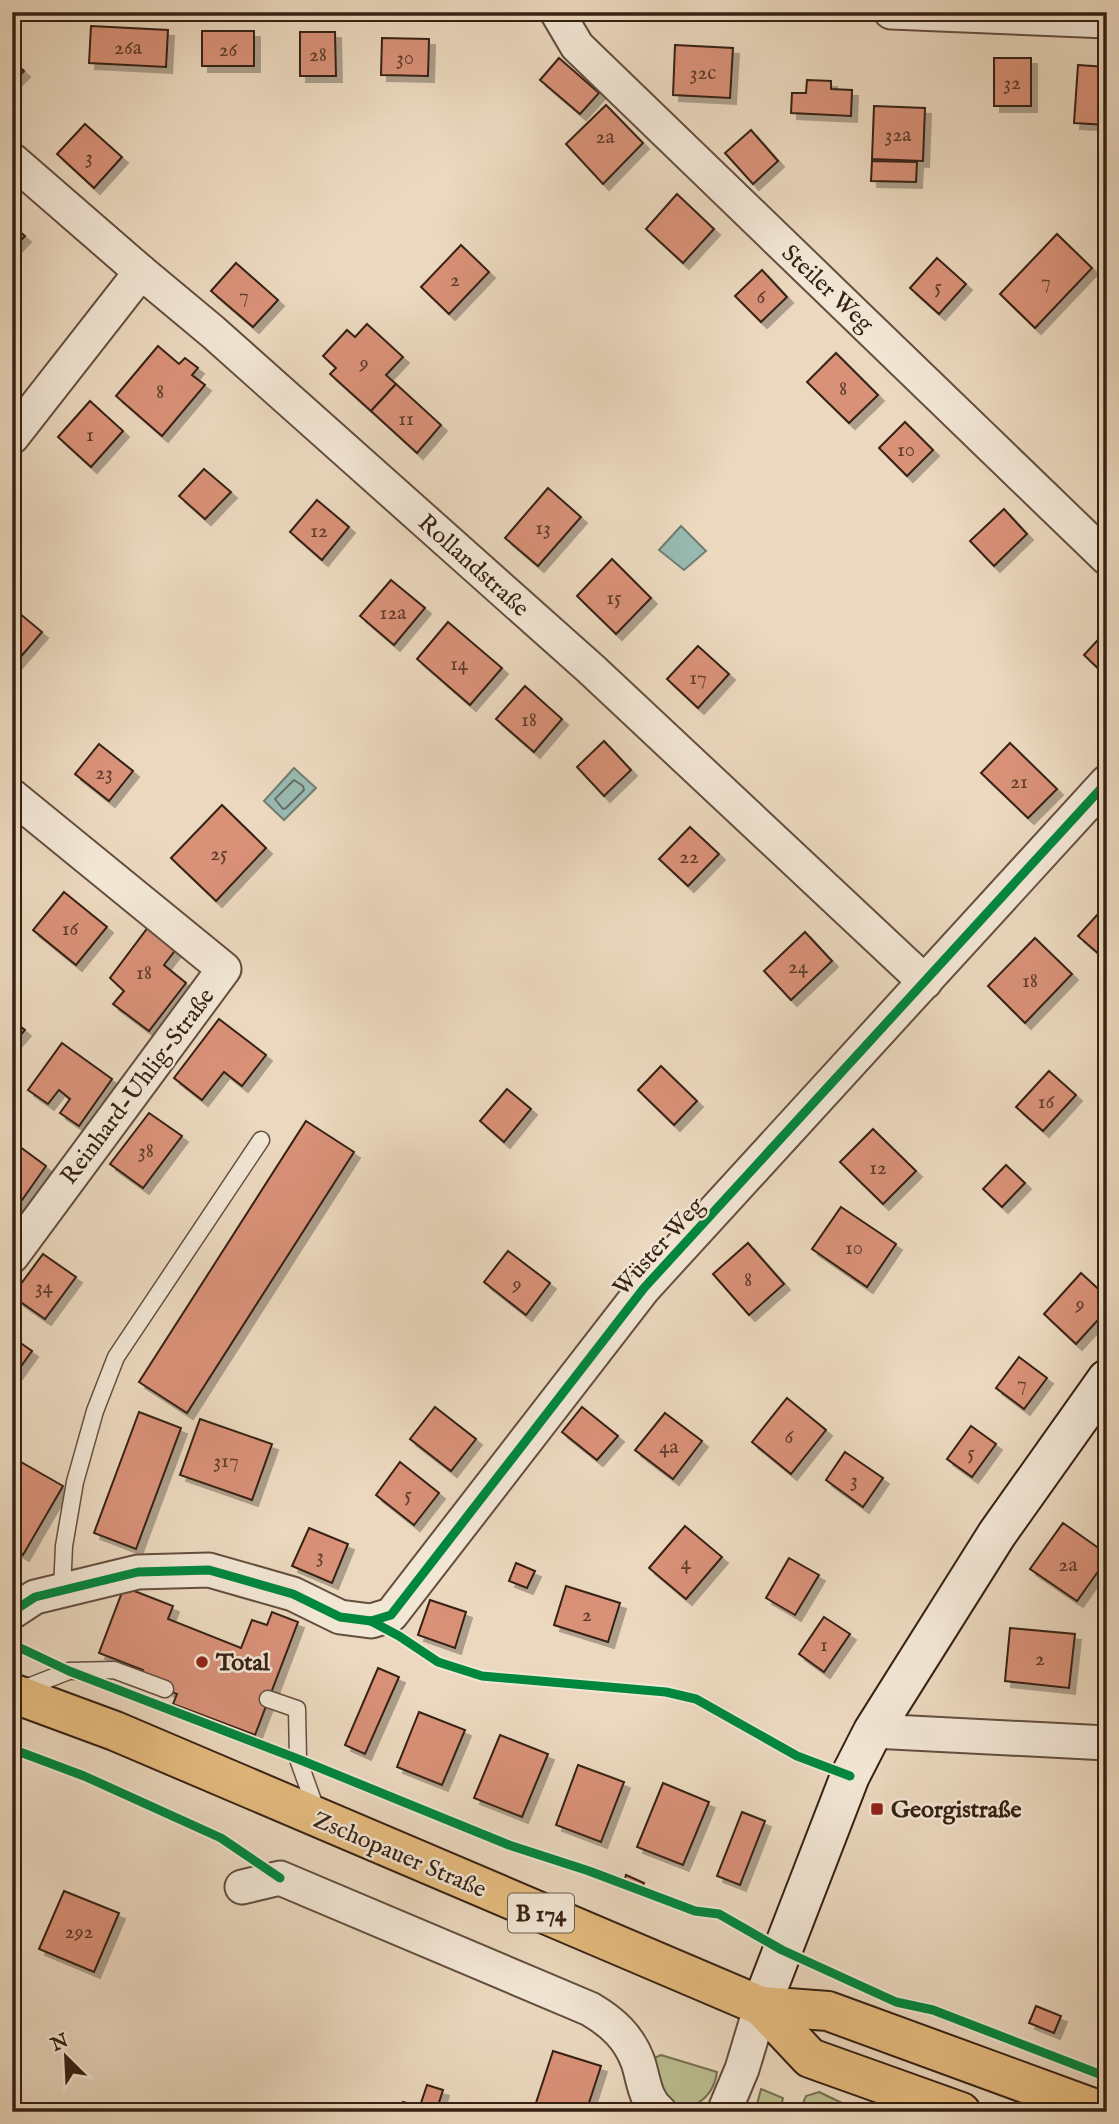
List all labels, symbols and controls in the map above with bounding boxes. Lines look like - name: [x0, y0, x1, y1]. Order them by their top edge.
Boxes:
- house number: 26a: [114, 35, 143, 62]
- house number: 26: [219, 37, 238, 64]
- house number: 28: [309, 42, 327, 69]
- house number: 30: [396, 45, 414, 72]
- house number: 32c: [690, 60, 716, 87]
- house number: 32: [1003, 70, 1021, 97]
- house number: 32a: [885, 122, 912, 149]
- house number: 2a: [596, 124, 615, 151]
- house number: 3: [85, 144, 93, 171]
- street label: Steiler Weg: [774, 238, 880, 340]
- house number: 2: [450, 267, 460, 294]
- house number: 7: [1041, 269, 1051, 296]
- house number: 5: [934, 274, 942, 301]
- house number: 7: [239, 283, 249, 310]
- house number: 6: [757, 284, 767, 311]
- house number: 9: [358, 350, 369, 377]
- house number: 8: [839, 376, 847, 403]
- house number: 8: [156, 379, 164, 406]
- house number: 11: [398, 406, 414, 433]
- house number: 1: [86, 422, 94, 449]
- house number: 10: [897, 437, 915, 464]
- street label: Rollandstraße: [411, 508, 535, 624]
- house number: 13: [535, 515, 551, 542]
- house number: 12: [310, 518, 328, 545]
- house number: 15: [606, 585, 622, 612]
- house number: 12a: [380, 600, 407, 627]
- house number: 14: [450, 651, 469, 678]
- house number: 17: [689, 665, 707, 692]
- house number: 18: [521, 707, 537, 734]
- house number: 23: [95, 760, 113, 787]
- house number: 21: [1010, 769, 1028, 796]
- house number: 25: [210, 841, 228, 868]
- house number: 22: [679, 844, 699, 871]
- house number: 16: [62, 916, 79, 943]
- house number: 24: [788, 954, 809, 981]
- house number: 18: [136, 960, 152, 987]
- house number: 18: [1022, 968, 1038, 995]
- street label: Reinhard-Uhlig-Straße: [54, 983, 222, 1191]
- house number: 16: [1038, 1089, 1055, 1116]
- house number: 38: [138, 1138, 154, 1165]
- house number: 12: [869, 1155, 887, 1182]
- street label: Wüster Weg: [607, 1190, 712, 1303]
- house number: 10: [845, 1235, 863, 1262]
- house number: 8: [744, 1267, 752, 1294]
- house number: 9: [511, 1271, 522, 1298]
- house number: 34: [35, 1274, 54, 1301]
- house number: 9: [1074, 1291, 1085, 1318]
- house number: 7: [1017, 1371, 1027, 1398]
- house number: 6: [785, 1424, 795, 1451]
- house number: 4a: [659, 1434, 680, 1461]
- house number: 5: [967, 1440, 975, 1467]
- house number: 317: [213, 1448, 239, 1475]
- house number: 3: [850, 1467, 858, 1494]
- house number: 5: [404, 1482, 412, 1509]
- house number: 3: [316, 1543, 324, 1570]
- house number: 4: [681, 1550, 692, 1577]
- house number: 2a: [1059, 1552, 1078, 1579]
- house number: 2: [582, 1602, 592, 1629]
- house number: 1: [820, 1632, 828, 1659]
- house number: 2: [1035, 1646, 1045, 1673]
- place label: Total: [215, 1648, 270, 1679]
- marker: Total: [194, 1654, 210, 1670]
- place label: Georgistraße: [891, 1795, 1021, 1826]
- marker: Georgistraße: [869, 1801, 885, 1817]
- street label: Zschopauer Straße: [308, 1805, 491, 1906]
- road number: B 174: [508, 1894, 574, 1932]
- house number: 292: [65, 1919, 94, 1946]
- north arrow: [32, 2022, 102, 2092]
- text: N: [47, 2029, 73, 2058]

